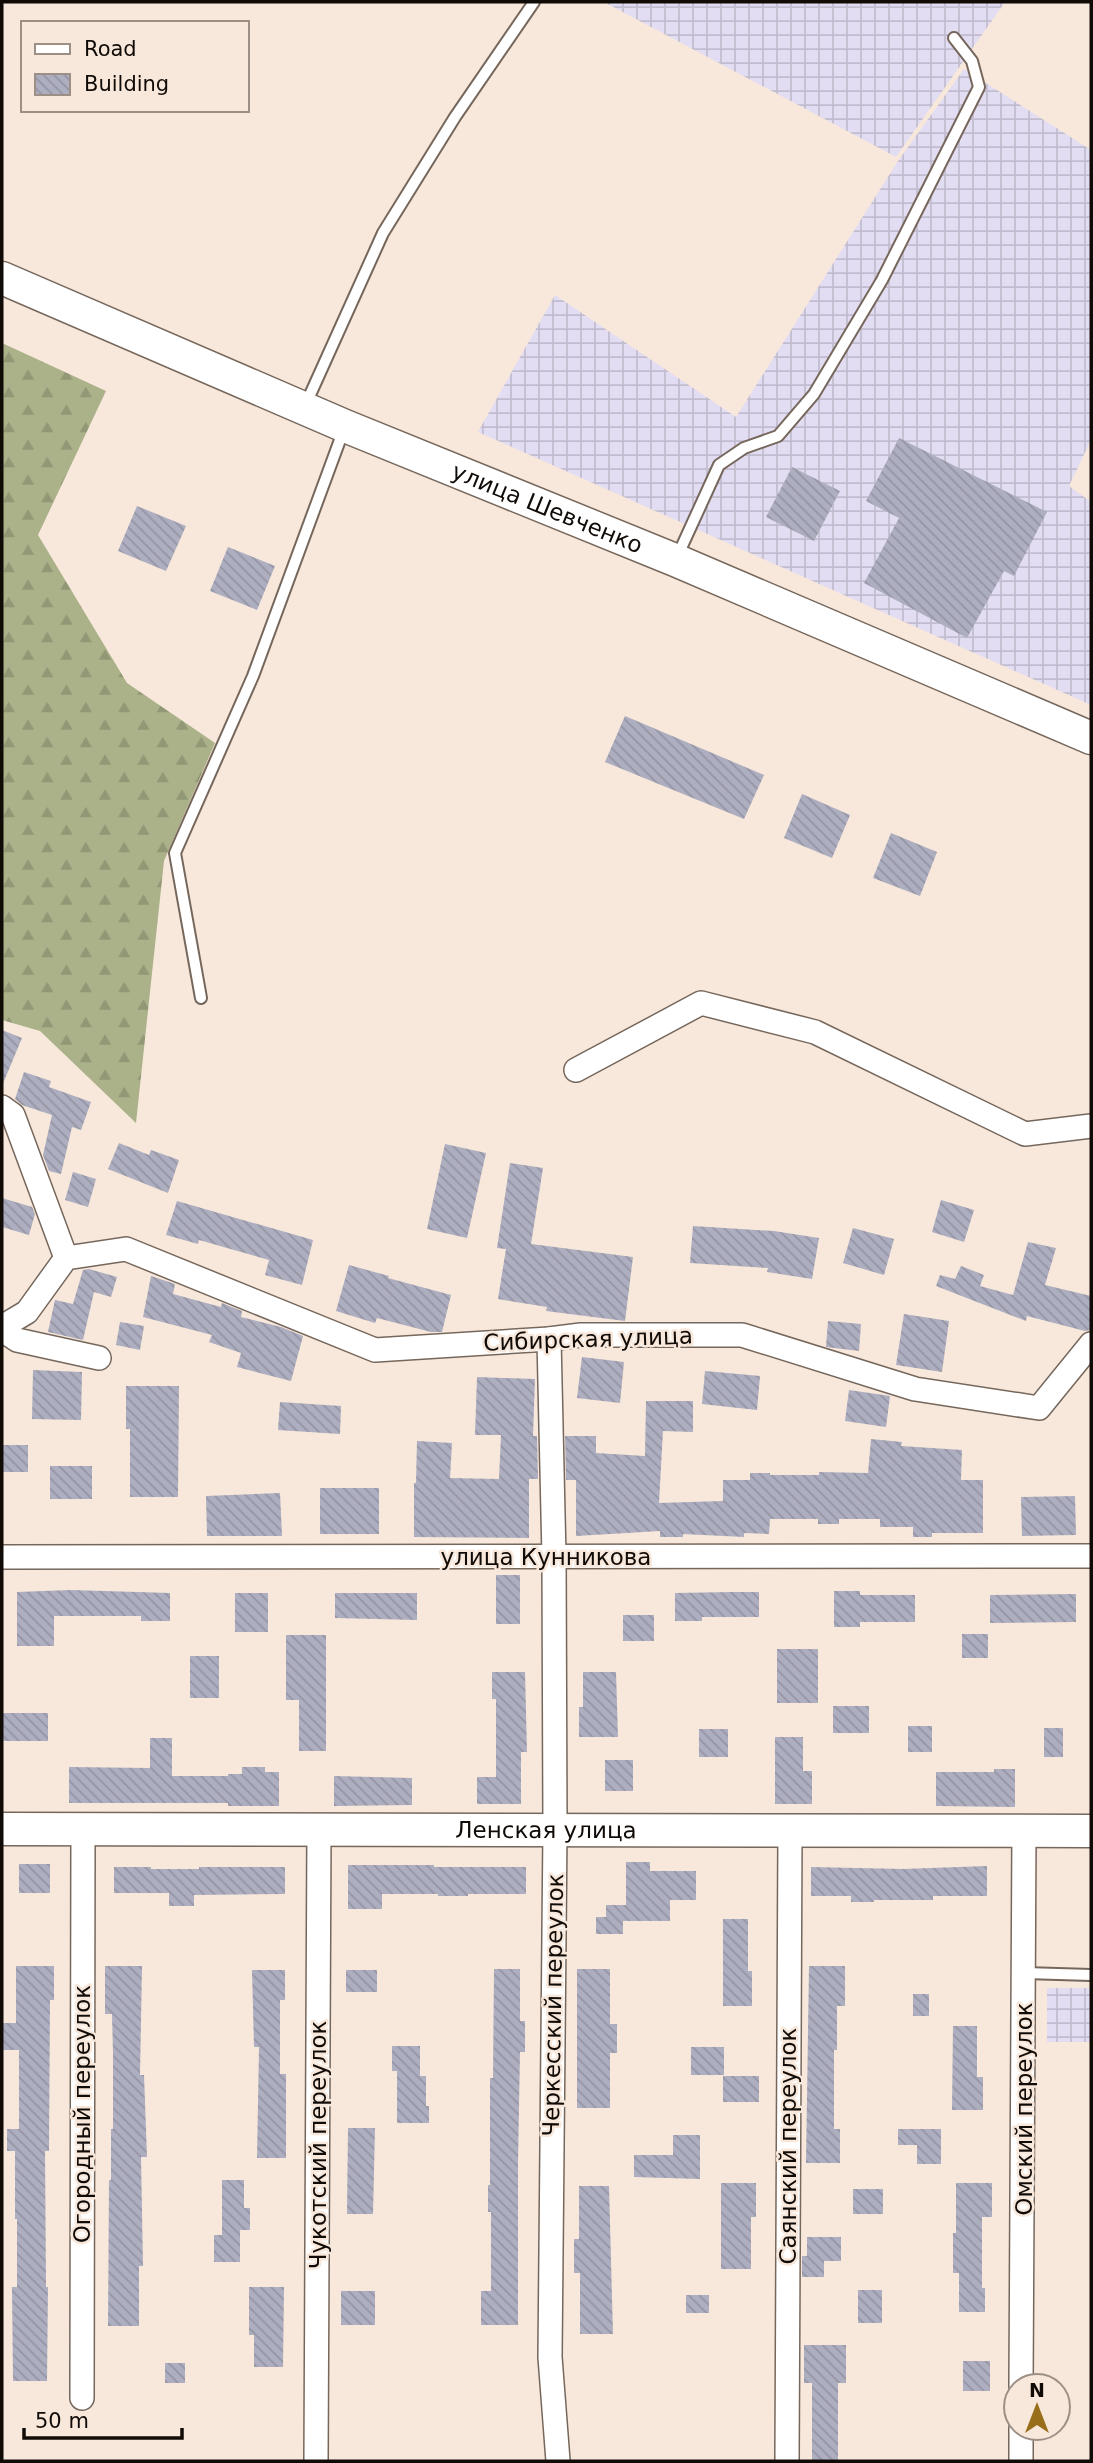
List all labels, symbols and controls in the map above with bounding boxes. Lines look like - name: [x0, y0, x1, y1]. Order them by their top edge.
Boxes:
- legend: [21, 21, 248, 112]
- text: Road: [84, 37, 137, 61]
- text: Building: [84, 72, 169, 96]
- street label: улица Шевченко: [448, 458, 647, 558]
- street label: Сибирская улица: [483, 1322, 693, 1356]
- street label: улица Кунникова: [441, 1544, 651, 1570]
- street label: Ленская улица: [455, 1817, 637, 1843]
- street label: Черкесский переулок: [538, 1873, 568, 2137]
- street label: Огородный переулок: [69, 1985, 95, 2243]
- street label: Омский переулок: [1011, 2002, 1037, 2216]
- street label: Чукотский переулок: [305, 2021, 331, 2269]
- street label: Саянский переулок: [775, 2027, 801, 2265]
- north arrow: [1002, 2372, 1072, 2442]
- text: N: [1029, 2379, 1045, 2401]
- scale bar: [24, 2396, 182, 2440]
- text: 50 m: [35, 2409, 89, 2433]

